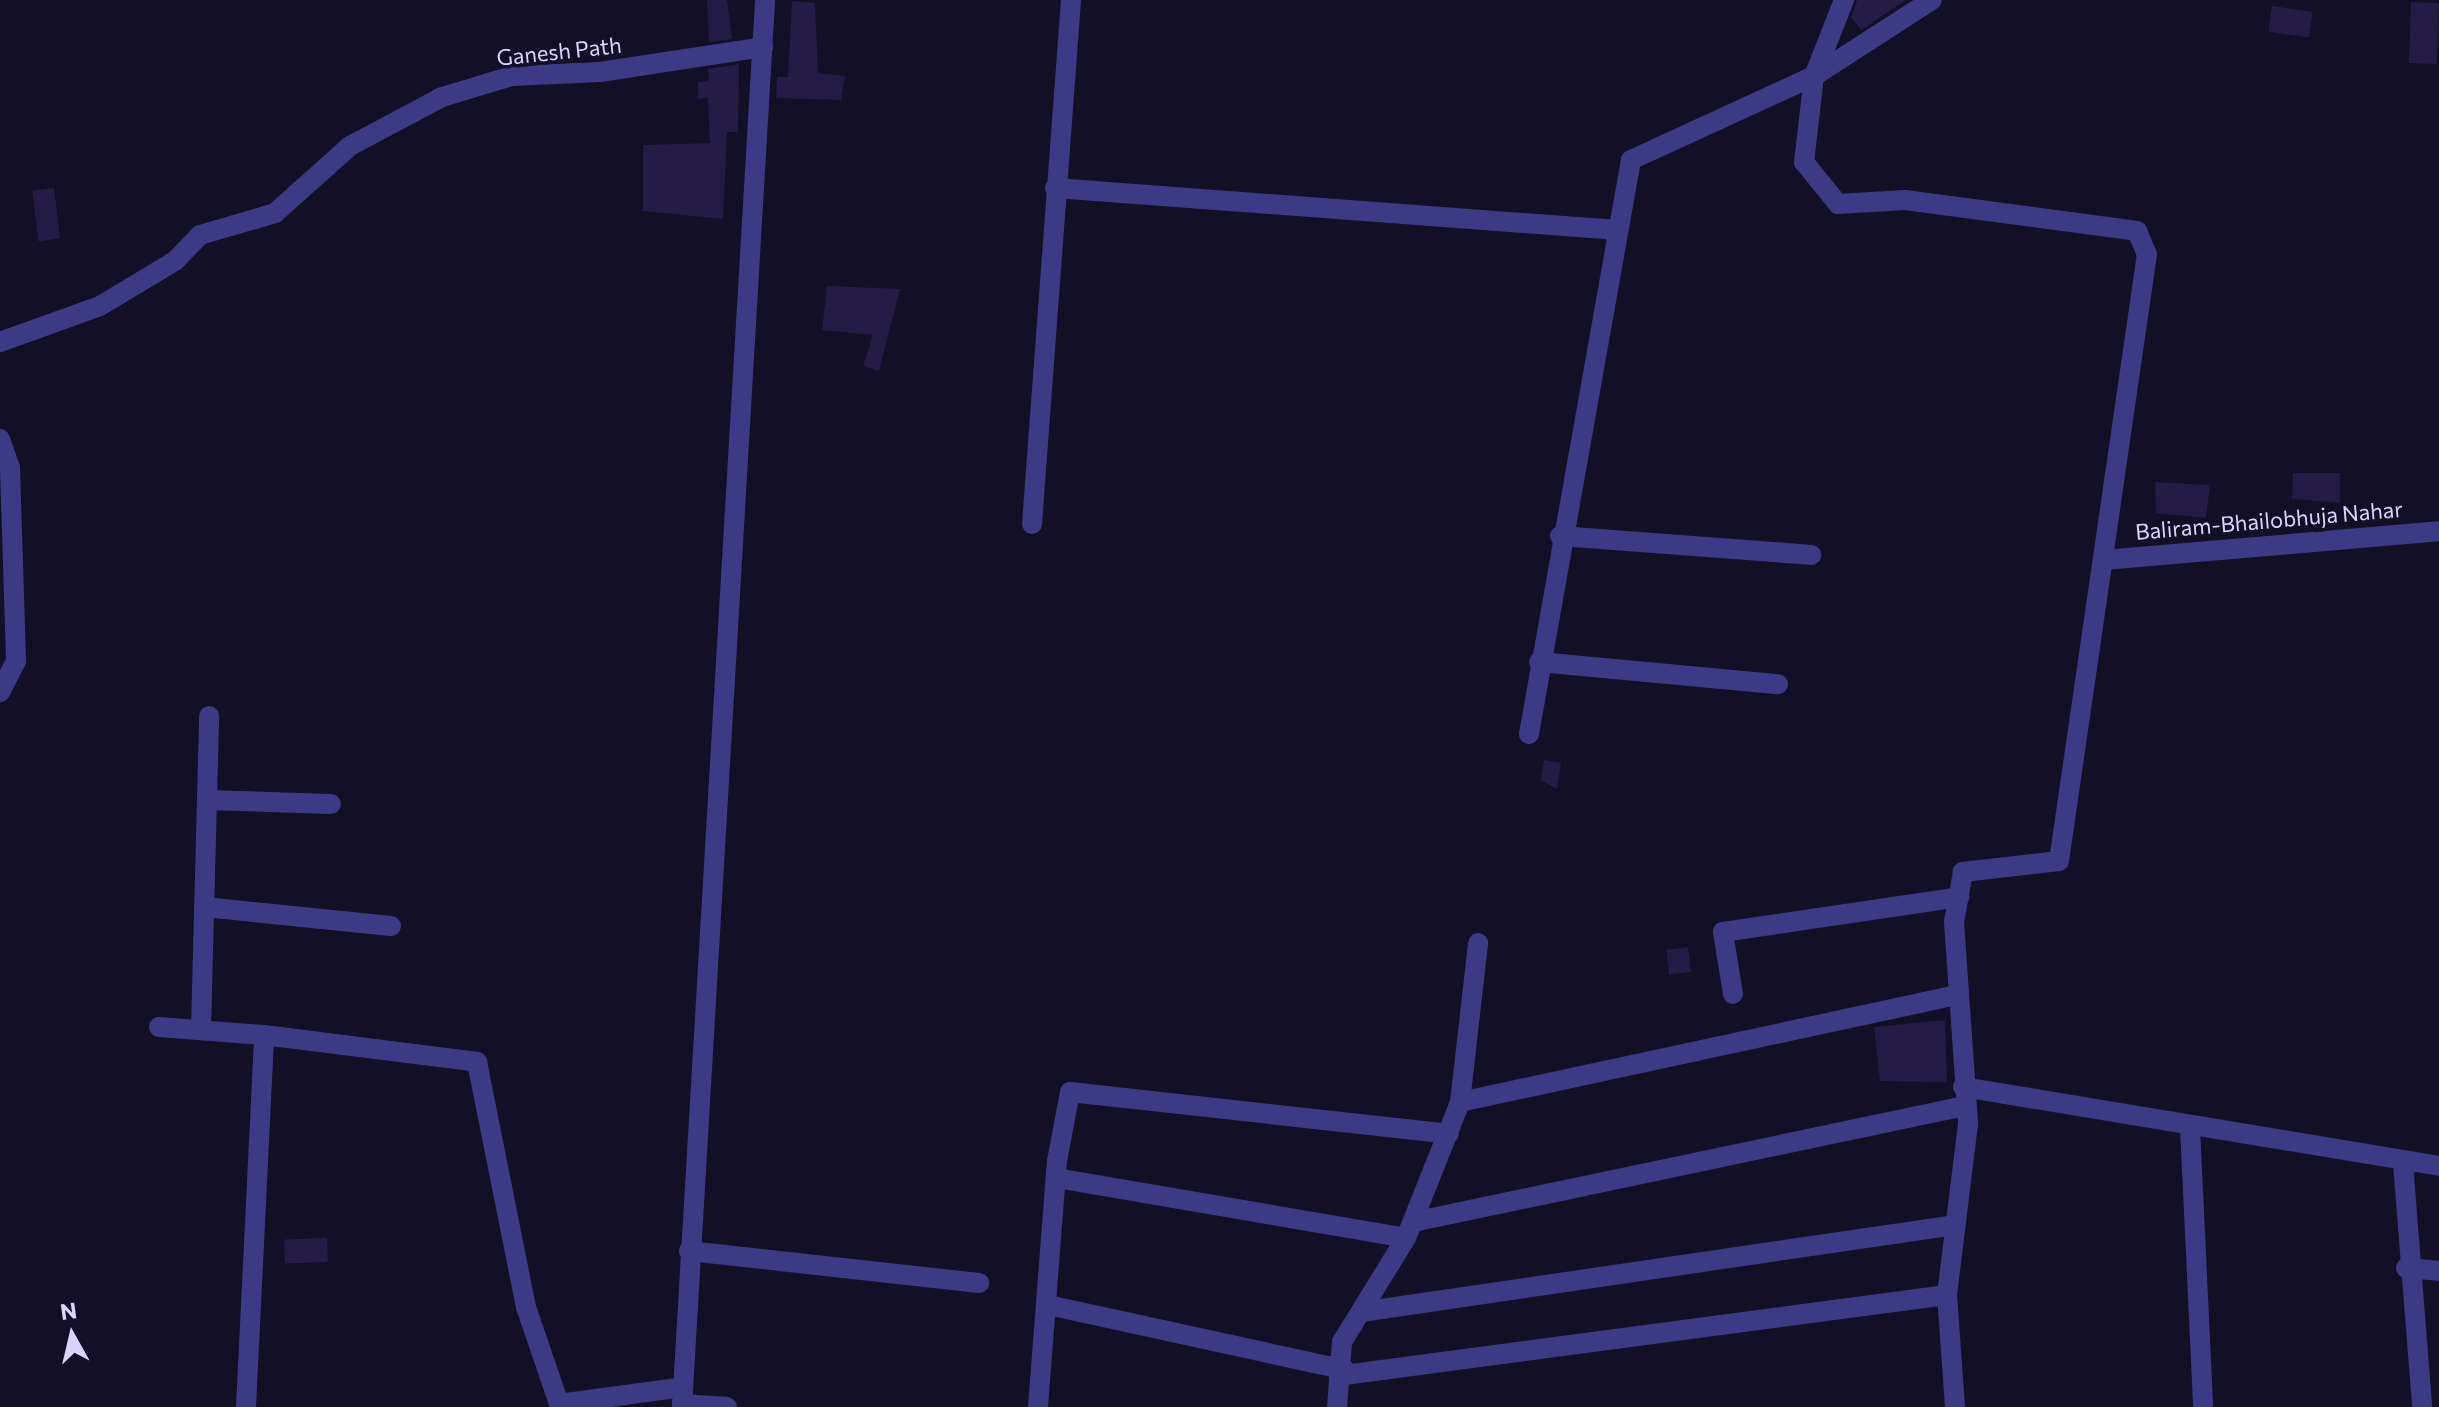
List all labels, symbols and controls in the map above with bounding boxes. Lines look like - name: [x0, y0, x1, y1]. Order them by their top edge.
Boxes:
- street label: Ganesh Path: [495, 31, 623, 71]
- street label: Baliram-Bhailobhuja Nahar: [2134, 495, 2404, 545]
- north arrow: [32, 1295, 112, 1375]
- text: N: [59, 1296, 79, 1325]

